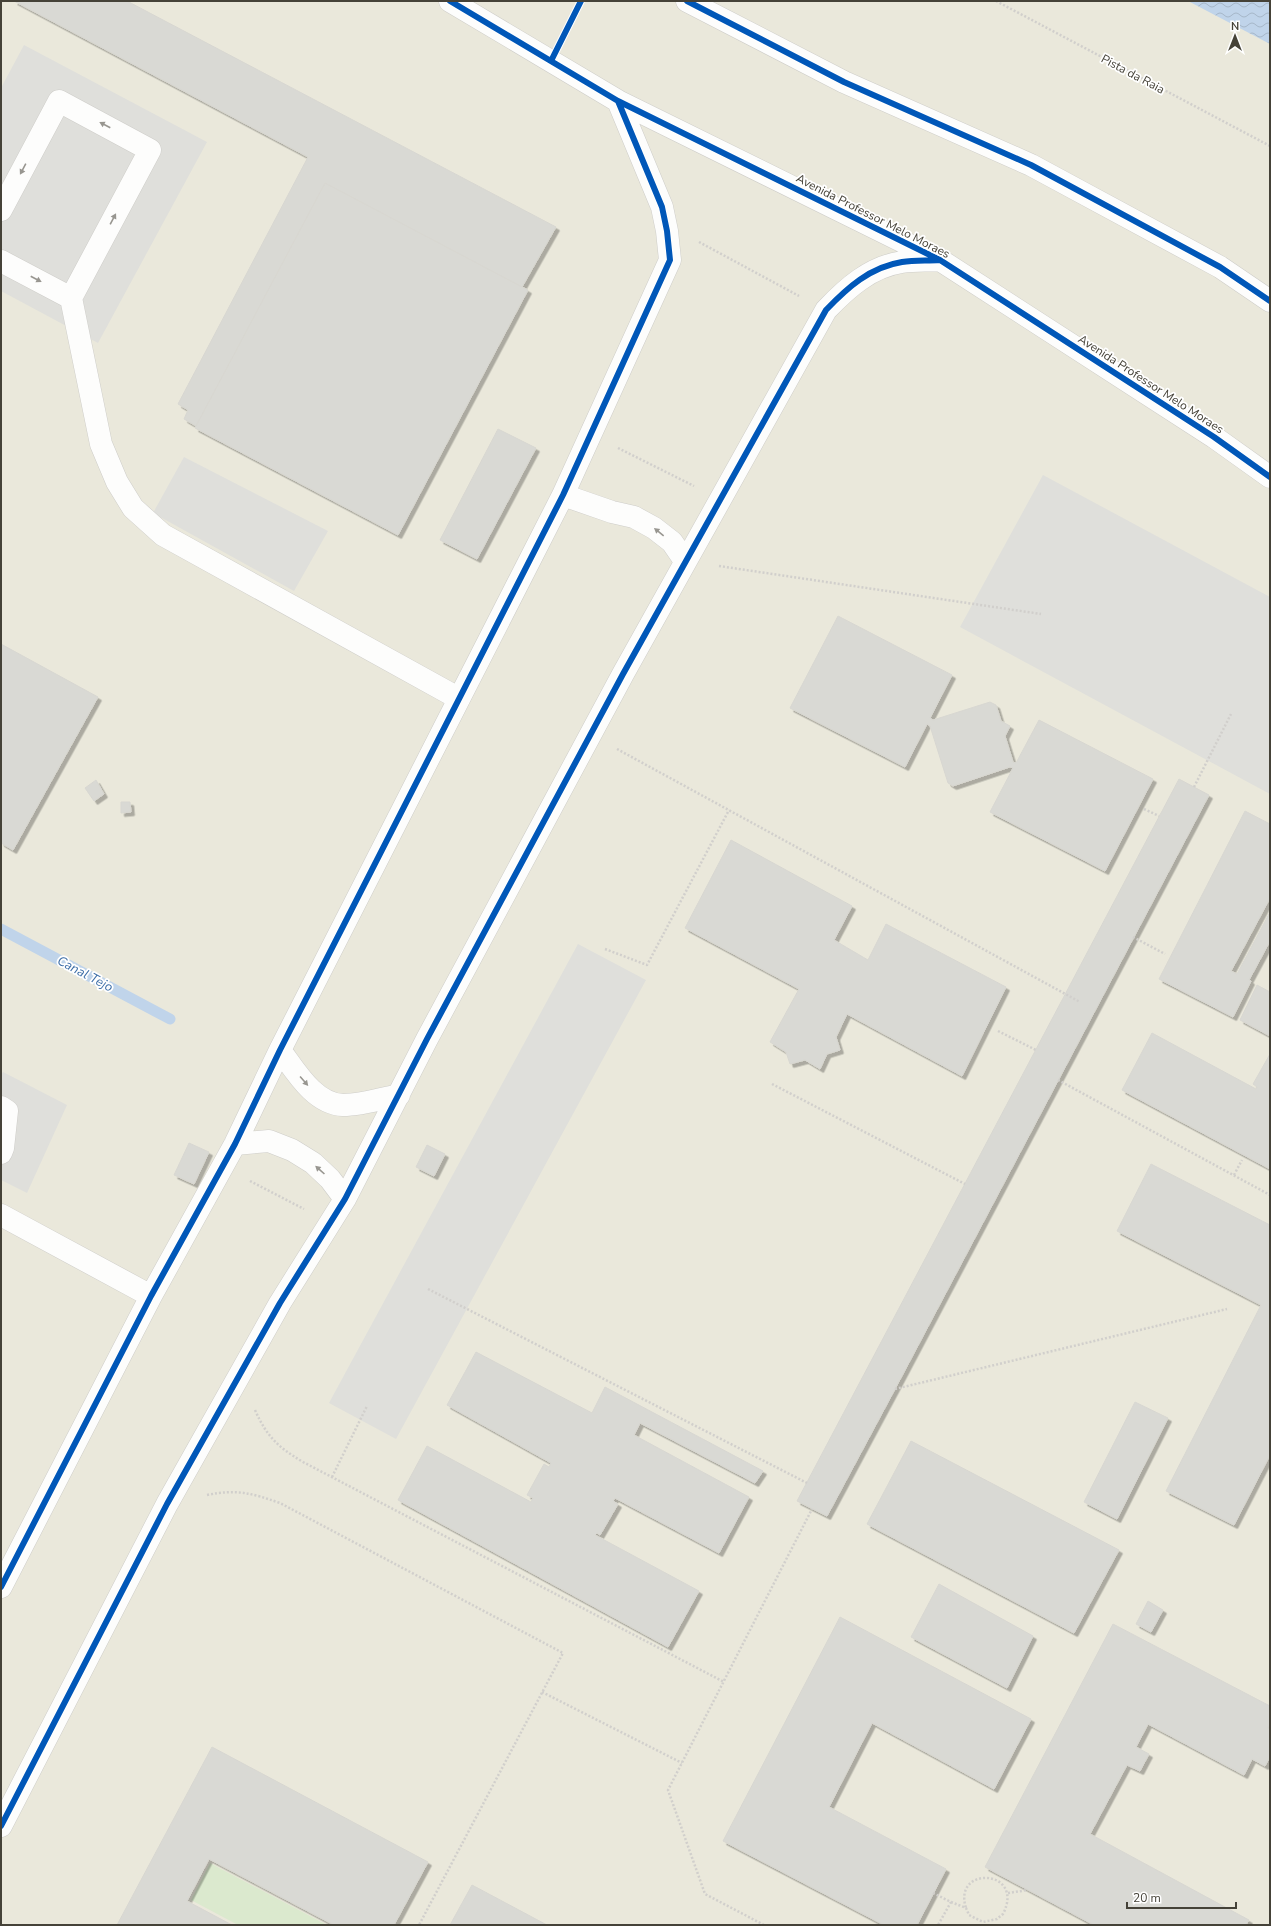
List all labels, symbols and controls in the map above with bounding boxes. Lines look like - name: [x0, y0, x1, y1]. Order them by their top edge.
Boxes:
- north arrow: [1215, 16, 1255, 56]
- text: N: [1231, 19, 1239, 34]
- street label: Pista da Raia: [1098, 51, 1168, 97]
- one-way arrow: [99, 122, 111, 129]
- one-way arrow: [19, 163, 26, 175]
- street label: Avenida Professor Melo Moraes: [793, 170, 953, 262]
- one-way arrow: [110, 213, 117, 225]
- one-way arrow: [30, 276, 41, 283]
- street label: Avenida Professor Melo Moraes: [1075, 331, 1227, 437]
- one-way arrow: [654, 527, 665, 536]
- water label: Canal Tejo: [54, 952, 116, 996]
- one-way arrow: [299, 1075, 308, 1086]
- one-way arrow: [314, 1165, 325, 1174]
- scale bar: [1127, 1884, 1236, 1910]
- text: 20 m: [1133, 1890, 1161, 1906]

